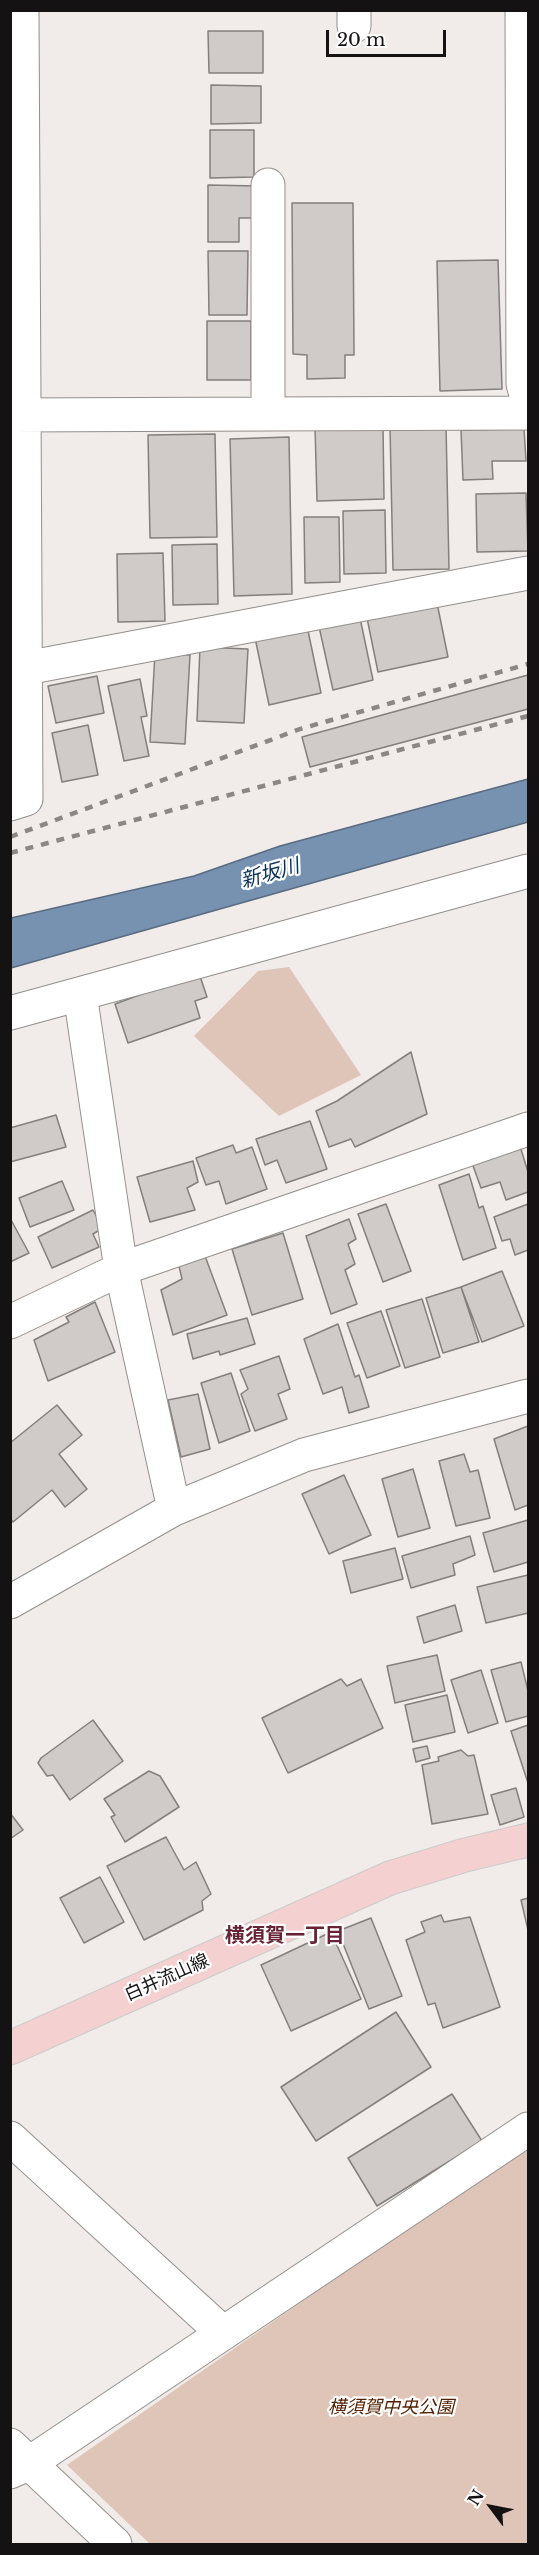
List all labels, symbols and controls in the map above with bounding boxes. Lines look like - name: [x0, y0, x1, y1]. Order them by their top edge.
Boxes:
- scale bar: [329, 18, 449, 56]
- text: 20 m: [337, 29, 385, 51]
- water label: 新坂川: [238, 854, 302, 894]
- district label: 横須賀一丁目: [225, 1924, 345, 1948]
- street label: 白井流山線: [121, 1950, 213, 2006]
- park label: 横須賀中央公園: [328, 2397, 454, 2419]
- north arrow: [461, 2477, 521, 2537]
- text: N: [463, 2486, 488, 2509]

